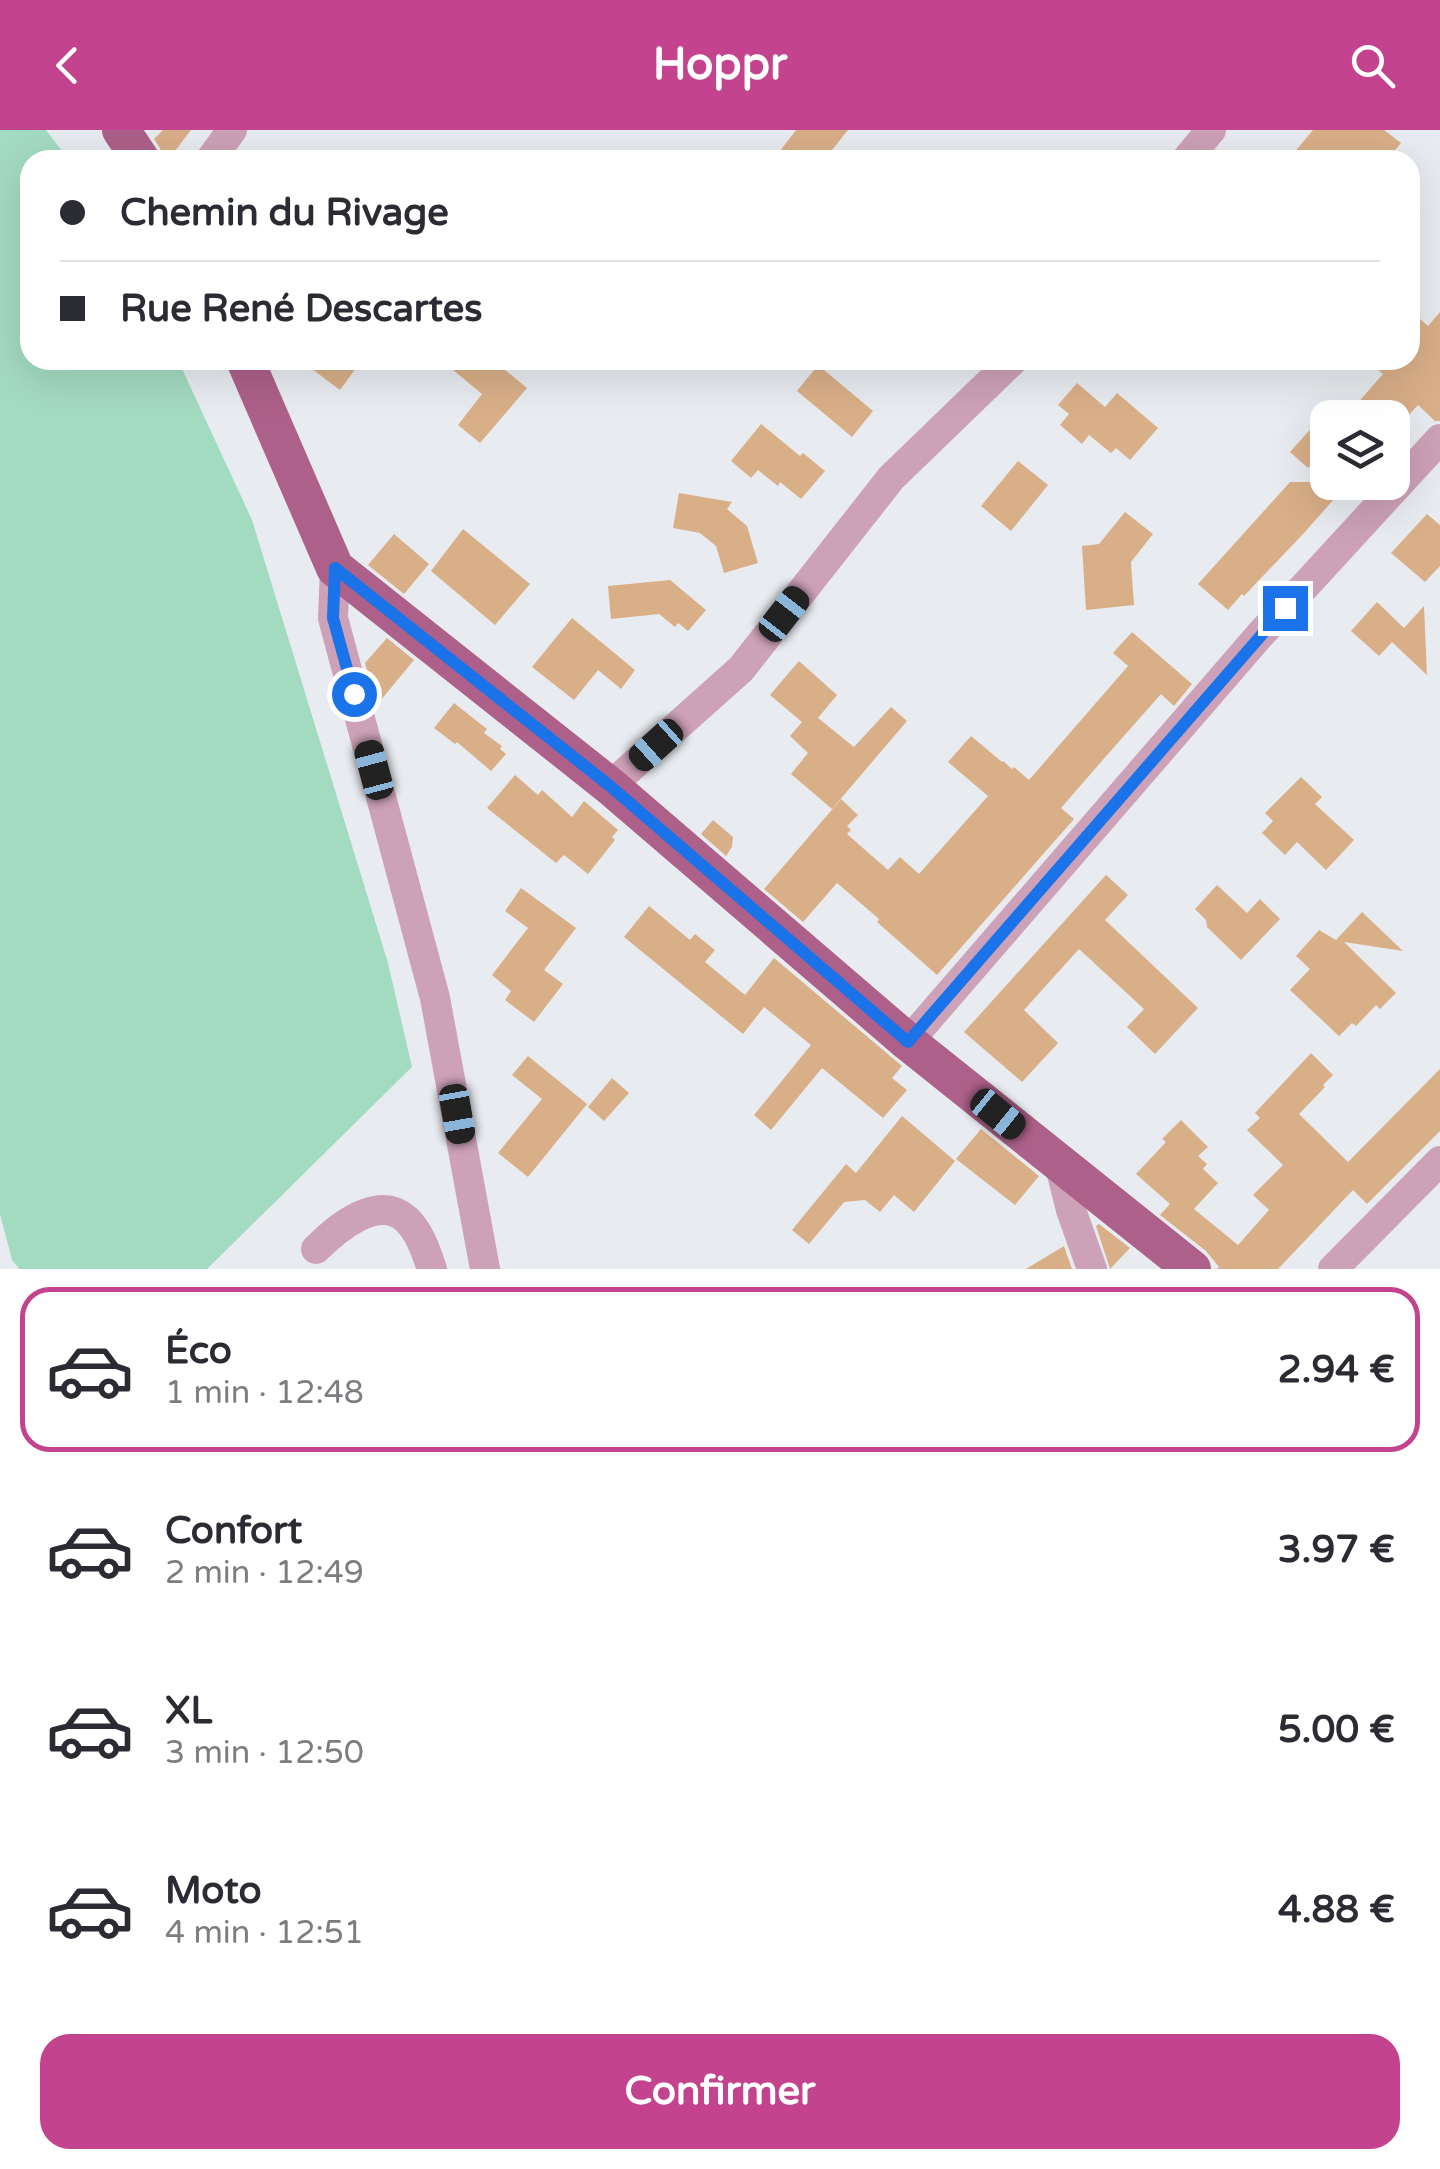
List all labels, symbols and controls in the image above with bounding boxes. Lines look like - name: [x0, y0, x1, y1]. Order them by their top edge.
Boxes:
- icon: back: [40, 38, 95, 93]
- text: Hoppr: [653, 38, 787, 92]
- icon: search: [1345, 38, 1400, 93]
- text: Chemin du Rivage: [120, 190, 449, 236]
- text: Rue René Descartes: [120, 286, 482, 332]
- map controls: [1310, 400, 1410, 500]
- button: layers: [1310, 400, 1410, 500]
- car: [754, 581, 814, 647]
- route end: [1263, 586, 1308, 631]
- route start: [332, 672, 377, 717]
- car: [624, 714, 688, 776]
- car: [352, 737, 396, 803]
- car: [437, 1082, 477, 1146]
- car: [965, 1083, 1031, 1145]
- icon: car: [45, 1325, 135, 1415]
- text: Éco: [165, 1328, 232, 1374]
- text: 2.94 €: [1278, 1347, 1395, 1393]
- text: 1 min · 12:48: [165, 1374, 364, 1412]
- icon: car: [45, 1505, 135, 1595]
- text: Confort: [165, 1508, 302, 1554]
- text: 3.97 €: [1278, 1527, 1395, 1573]
- text: 2 min · 12:49: [165, 1554, 364, 1592]
- icon: car: [45, 1685, 135, 1775]
- text: XL: [165, 1688, 212, 1734]
- text: 5.00 €: [1278, 1707, 1395, 1753]
- text: 3 min · 12:50: [165, 1734, 364, 1772]
- icon: car: [45, 1865, 135, 1955]
- text: Moto: [165, 1868, 261, 1914]
- text: 4.88 €: [1278, 1887, 1395, 1933]
- text: 4 min · 12:51: [165, 1914, 364, 1952]
- button: Confirmer: [40, 2034, 1400, 2149]

